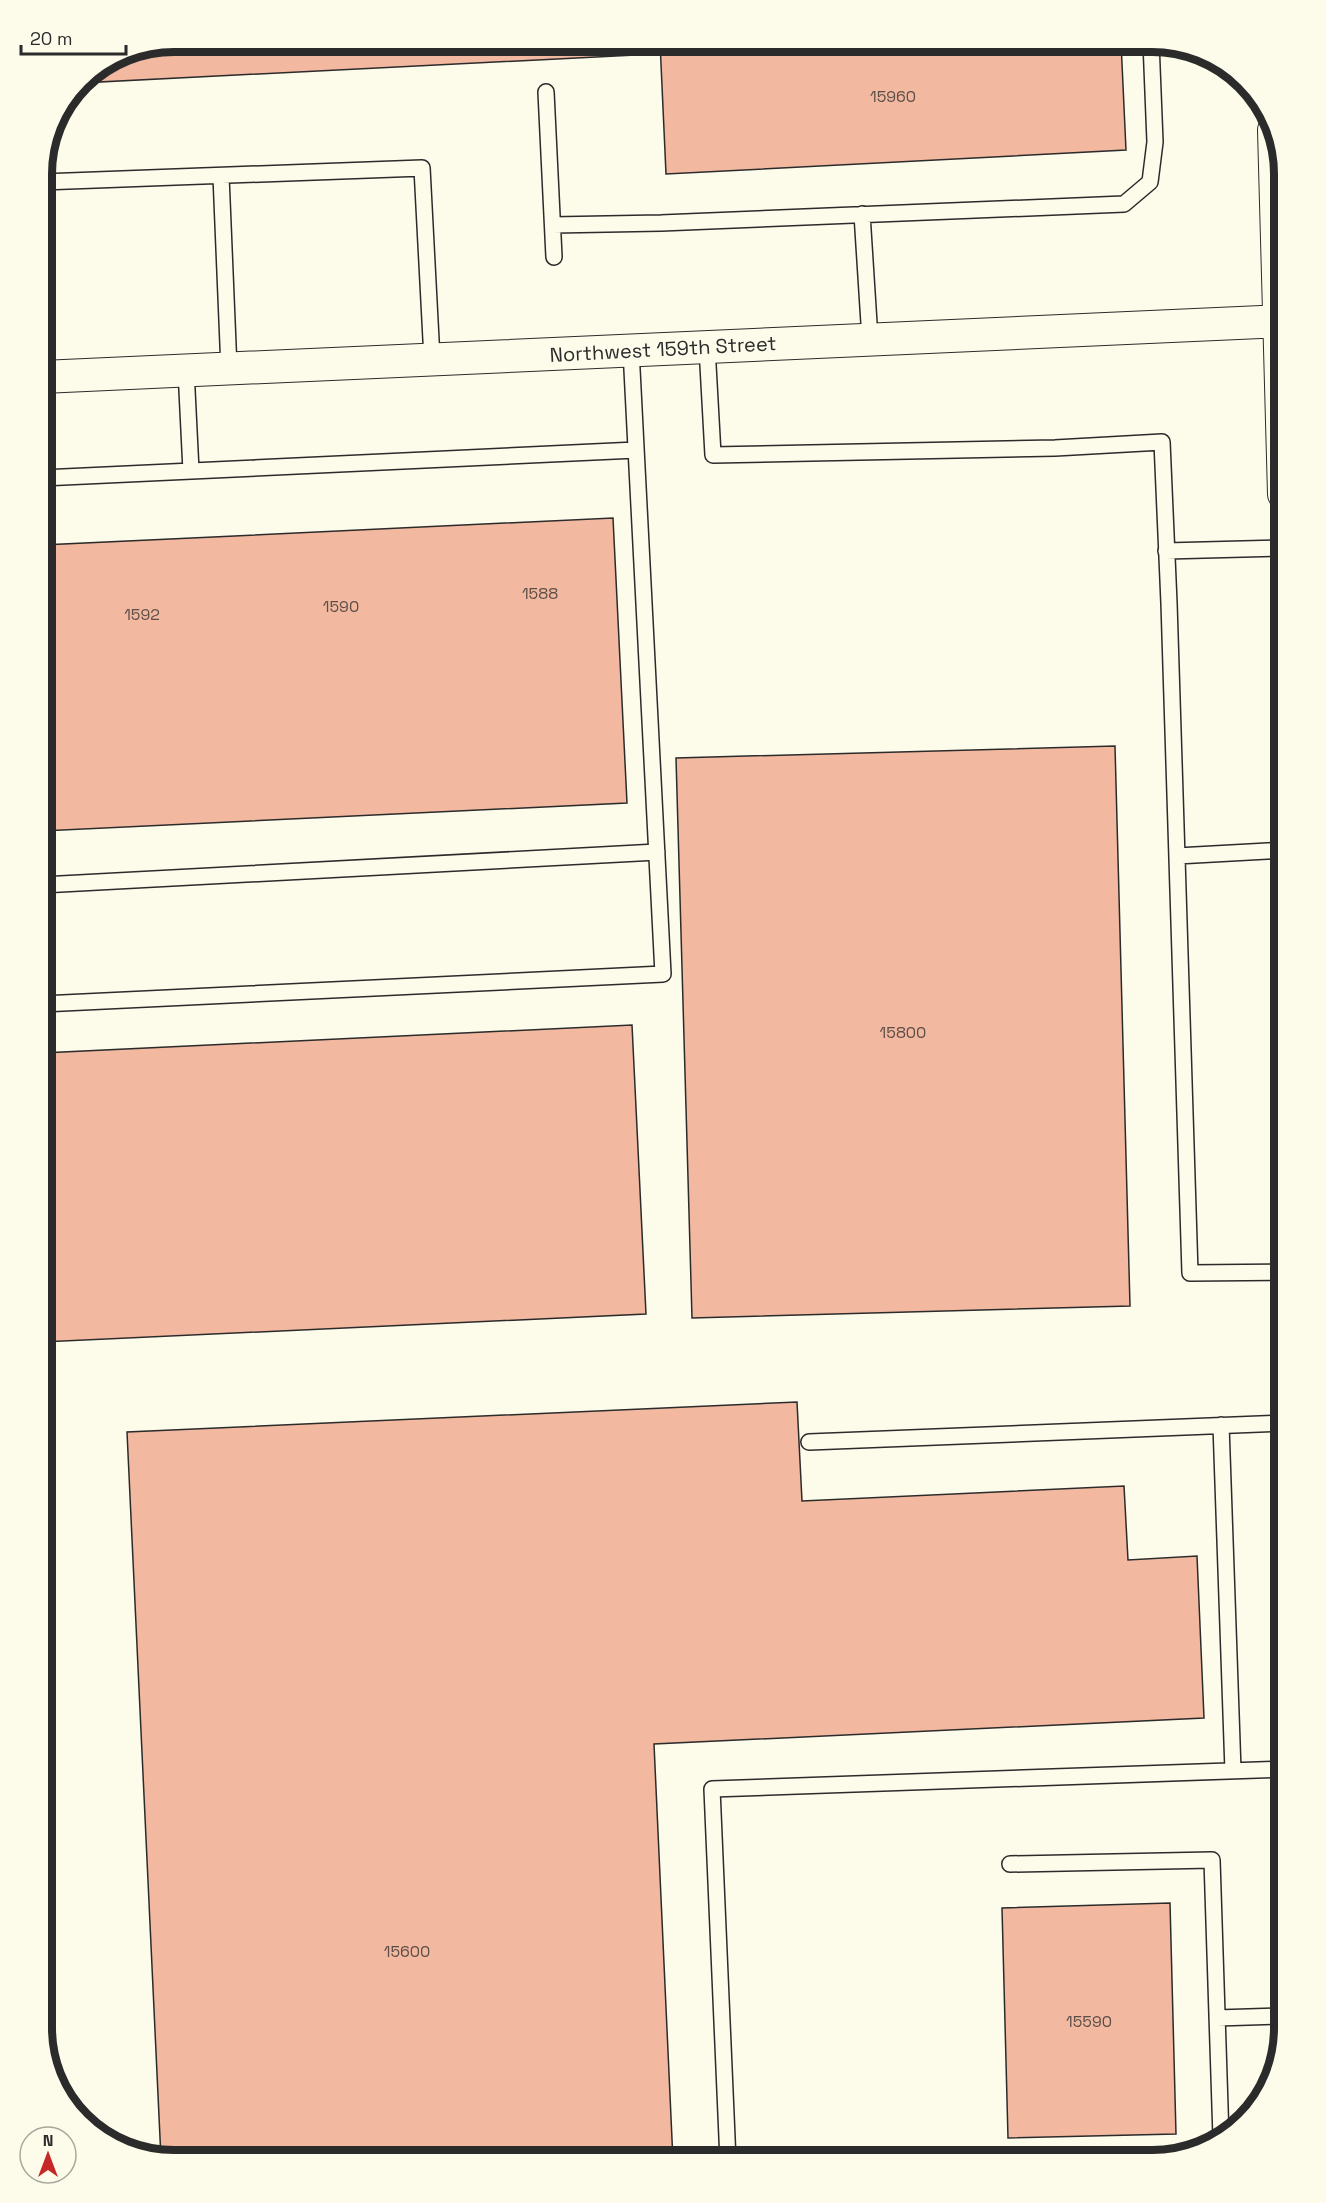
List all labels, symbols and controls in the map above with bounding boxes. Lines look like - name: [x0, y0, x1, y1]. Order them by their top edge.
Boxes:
- scale bar: [21, 18, 126, 56]
- text: 20 m: [30, 27, 73, 50]
- house number: 15960: [870, 86, 916, 107]
- street label: Northwest 159th Street: [549, 330, 777, 368]
- house number: 1588: [522, 583, 558, 604]
- house number: 1590: [323, 596, 359, 617]
- house number: 1592: [124, 604, 160, 625]
- house number: 15800: [880, 1022, 926, 1043]
- house number: 15600: [384, 1941, 430, 1962]
- house number: 15590: [1066, 2011, 1112, 2032]
- north arrow: [18, 2125, 78, 2185]
- text: N: [43, 2130, 53, 2151]

